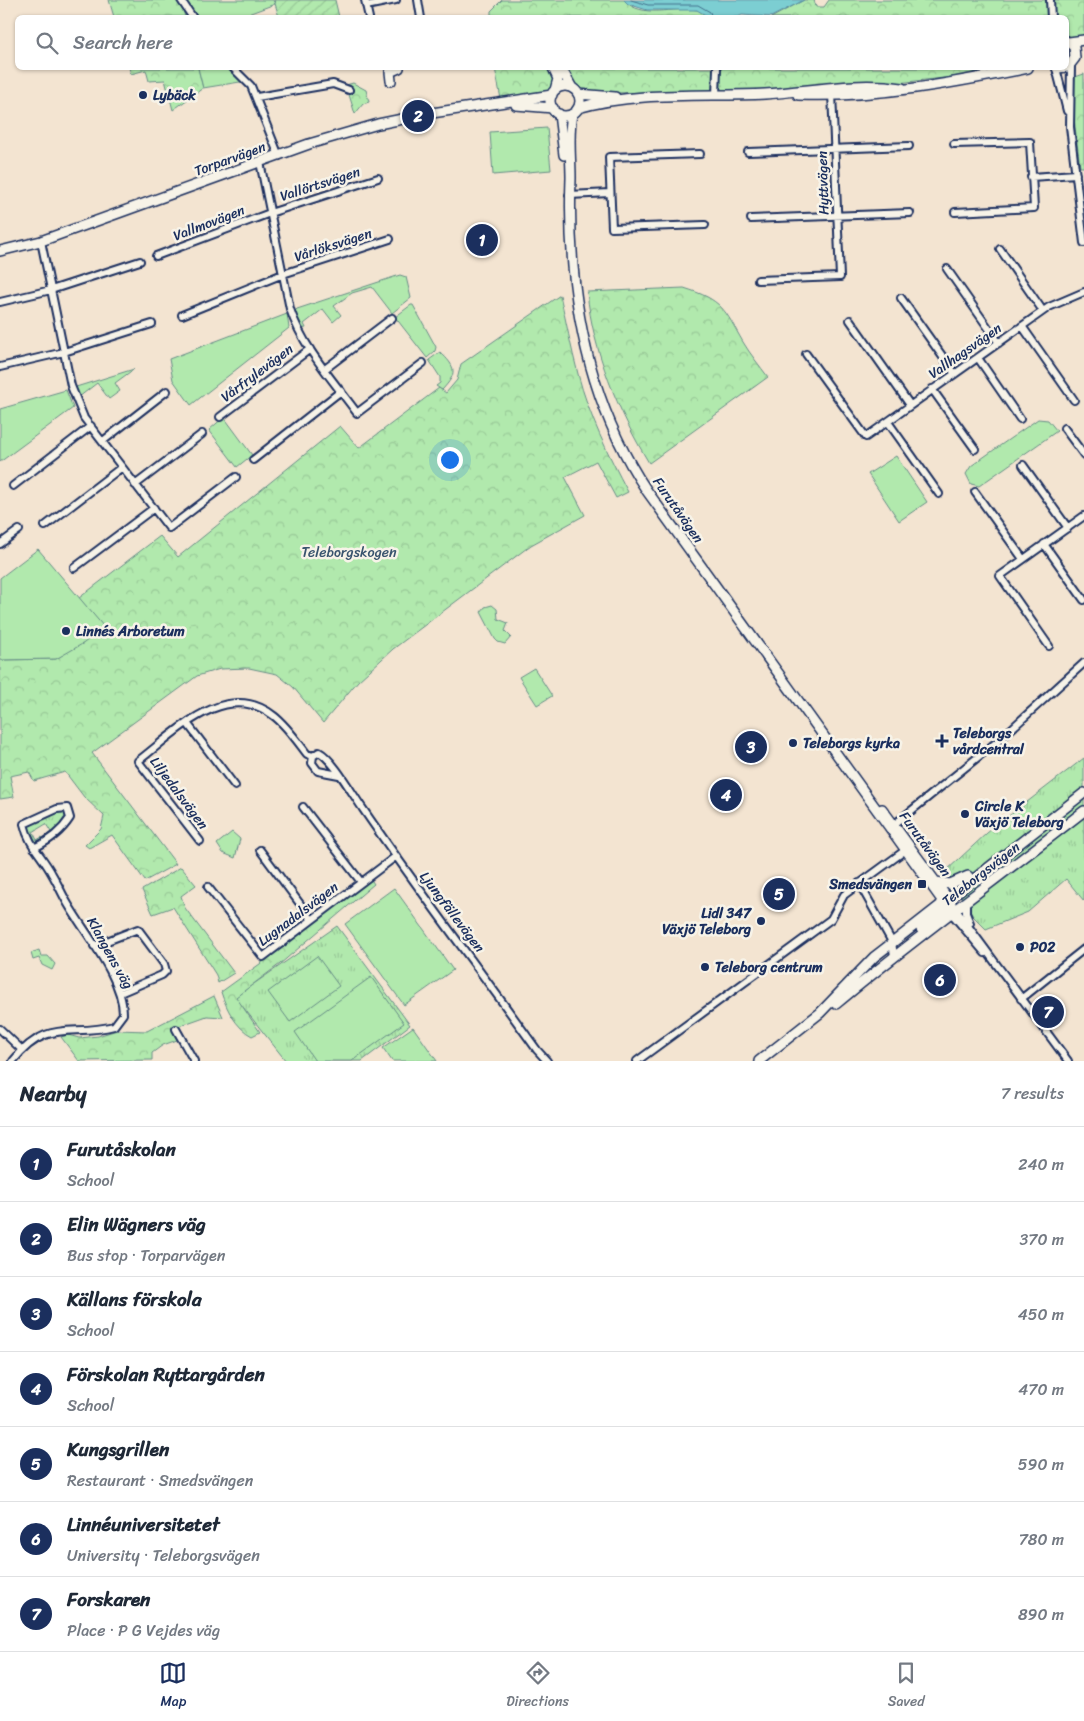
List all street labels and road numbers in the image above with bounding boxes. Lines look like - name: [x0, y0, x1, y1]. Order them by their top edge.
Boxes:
- street label: Torparvägen: [191, 134, 270, 183]
- street label: Hyttvägen: [809, 150, 837, 215]
- street label: Vallörtsvägen: [277, 159, 364, 209]
- street label: Vallmovägen: [169, 198, 249, 248]
- street label: Vårlöksvägen: [291, 221, 376, 269]
- street label: Vallhagsvägen: [923, 316, 1007, 386]
- street label: Vårfrylevägen: [215, 337, 299, 409]
- street label: Furutåvägen: [646, 472, 710, 549]
- street label: Liljedalsvägen: [143, 751, 215, 835]
- street label: Furutåvägen: [892, 806, 958, 883]
- street label: Teleborgsvägen: [936, 835, 1026, 913]
- street label: Ljungfällevägen: [413, 866, 491, 959]
- street label: Lugnadalsvägen: [252, 875, 344, 953]
- street label: Klangens väg: [80, 912, 140, 994]

